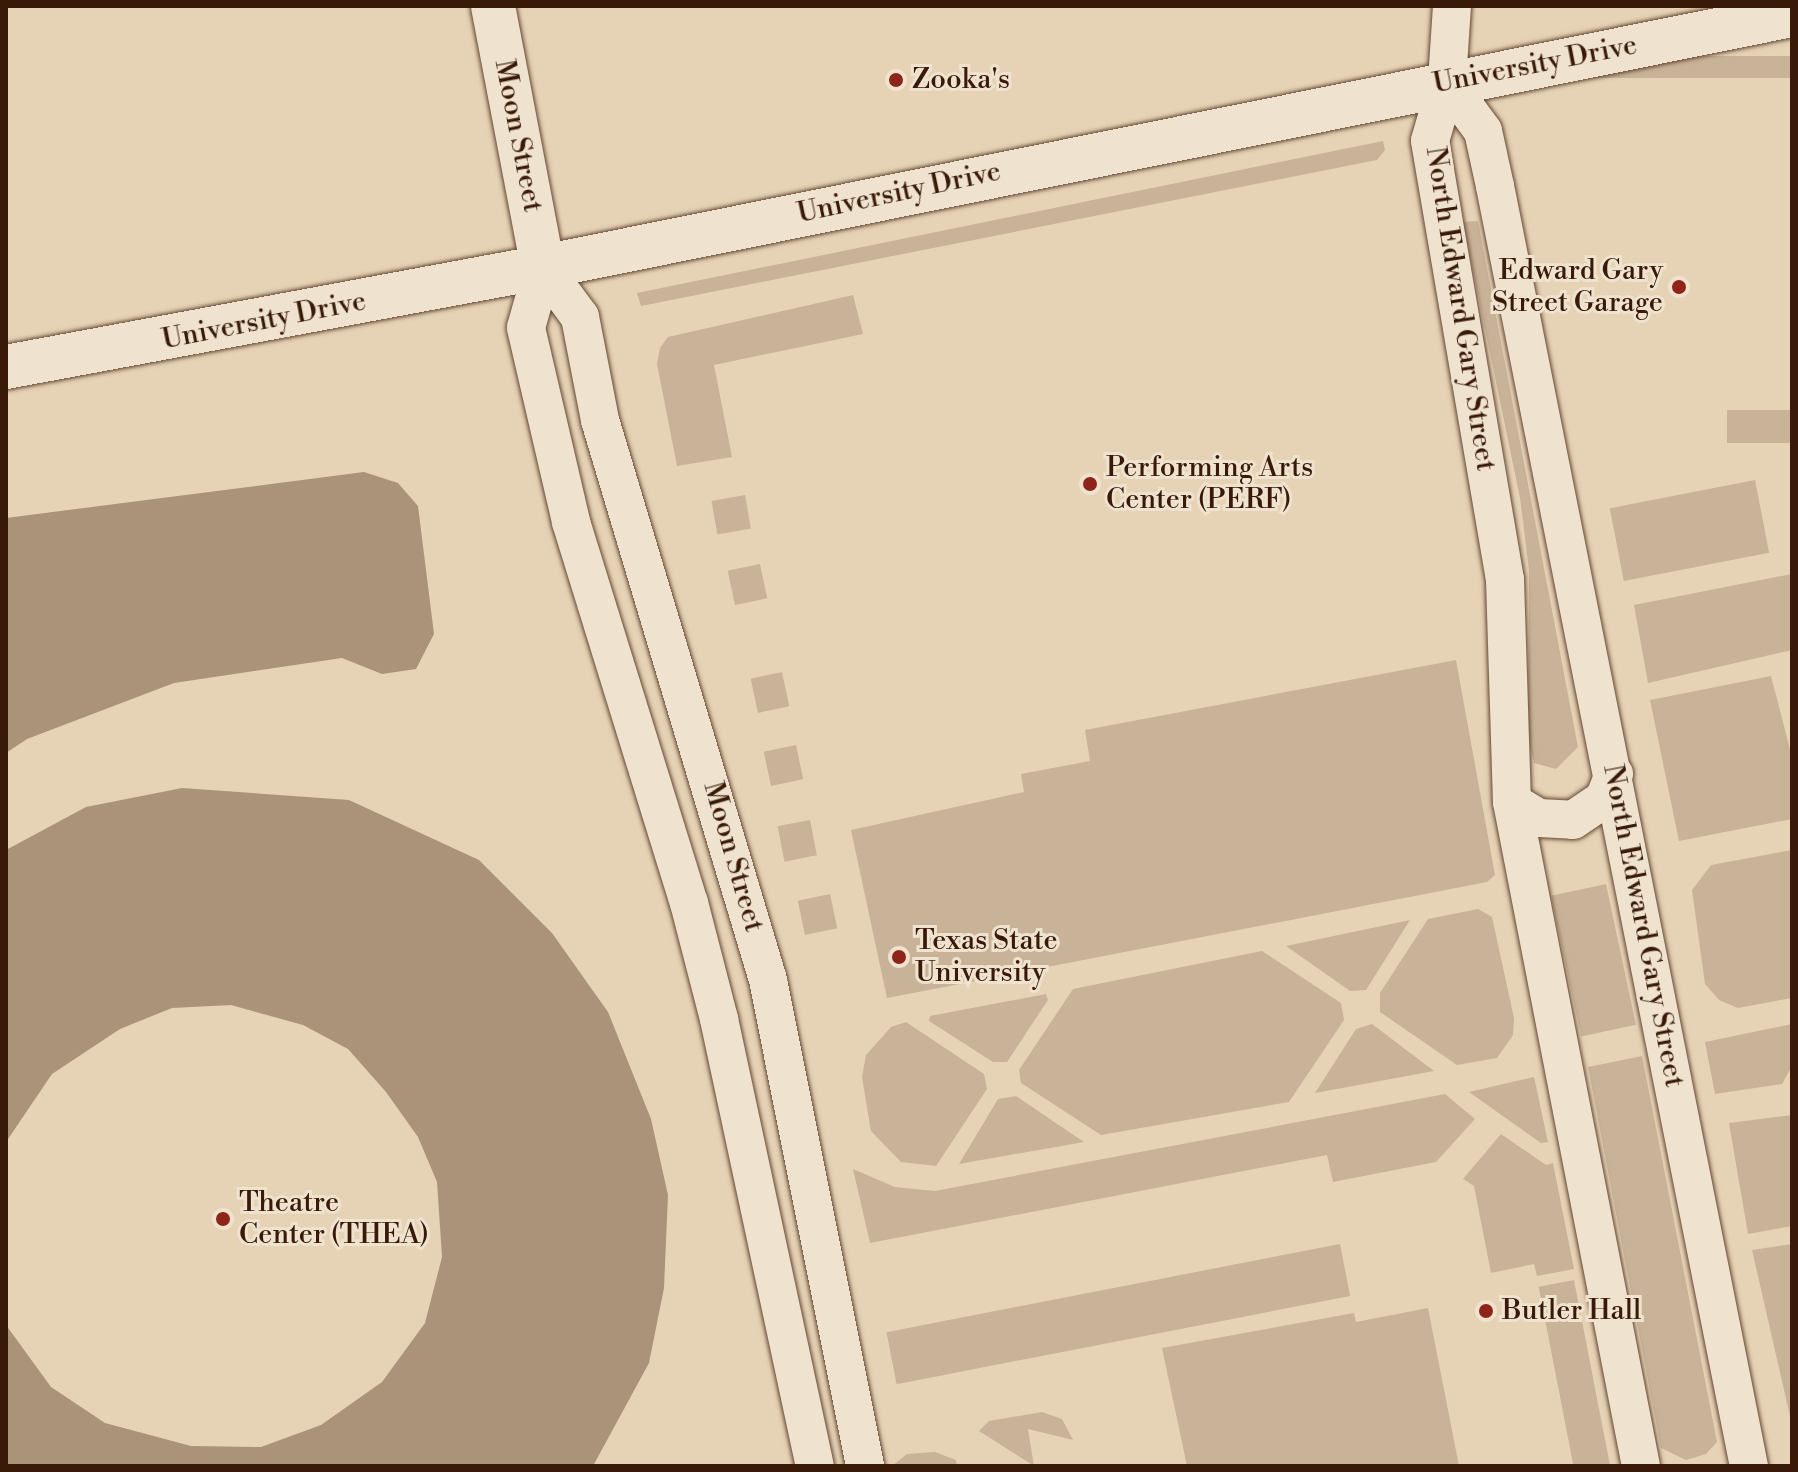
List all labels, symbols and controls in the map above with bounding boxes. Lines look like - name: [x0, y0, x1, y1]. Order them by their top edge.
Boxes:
- street label: University Drive: [1430, 29, 1640, 101]
- street label: Moon Street: [487, 57, 549, 215]
- place label: Zooka's: [912, 63, 1010, 97]
- marker: Zooka's: [887, 71, 905, 89]
- street label: North Edward Gary Street: [1418, 144, 1502, 474]
- street label: University Drive: [794, 155, 1004, 231]
- place label: Edward Gary Street Garage: [1492, 254, 1663, 320]
- marker: Edward Gary Street Garage: [1670, 278, 1688, 296]
- street label: University Drive: [159, 285, 369, 357]
- place label: Performing Arts Center (PERF): [1106, 451, 1313, 517]
- marker: Performing Arts Center (PERF): [1081, 475, 1099, 493]
- street label: North Edward Gary Street: [1595, 762, 1691, 1090]
- street label: Moon Street: [696, 778, 770, 936]
- place label: Texas State University: [915, 924, 1058, 990]
- marker: Texas State University: [890, 948, 908, 966]
- place label: Theatre Center (THEA): [239, 1186, 429, 1252]
- marker: Theatre Center (THEA): [214, 1210, 232, 1228]
- place label: Butler Hall: [1502, 1294, 1641, 1328]
- marker: Butler Hall: [1477, 1302, 1495, 1320]

